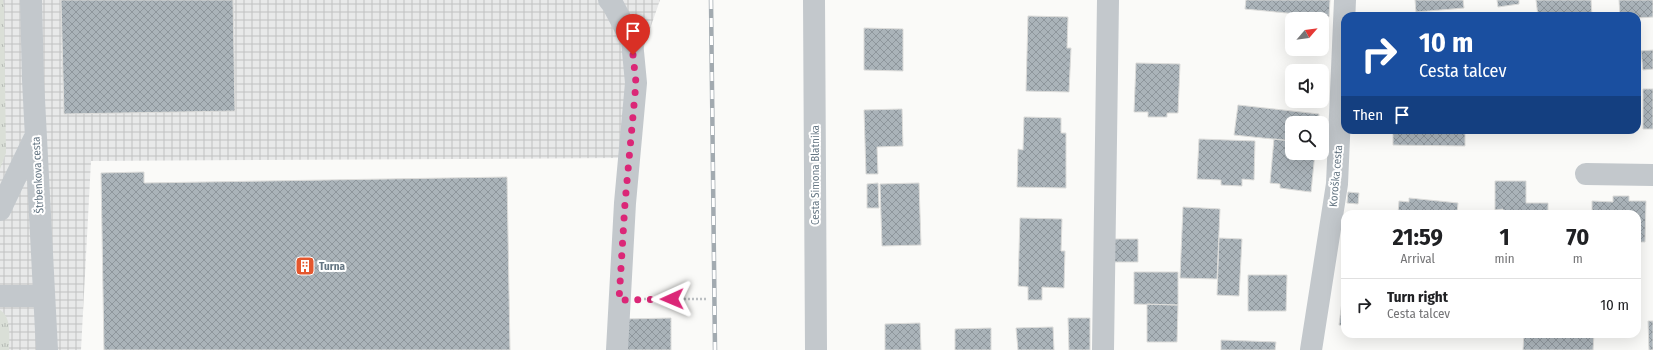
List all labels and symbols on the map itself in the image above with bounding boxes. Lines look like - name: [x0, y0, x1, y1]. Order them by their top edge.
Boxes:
- north arrow: [1285, 12, 1329, 56]
- pin: [616, 14, 650, 55]
- street label: Cesta Simona Blatnika: [809, 125, 822, 225]
- street label: Štrbenkova cesta: [28, 136, 47, 214]
- street label: Koroška cesta: [1327, 145, 1345, 207]
- building icon: Turna: [294, 255, 316, 277]
- place label: Turna: [319, 260, 345, 273]
- position arrow: [651, 278, 693, 320]

